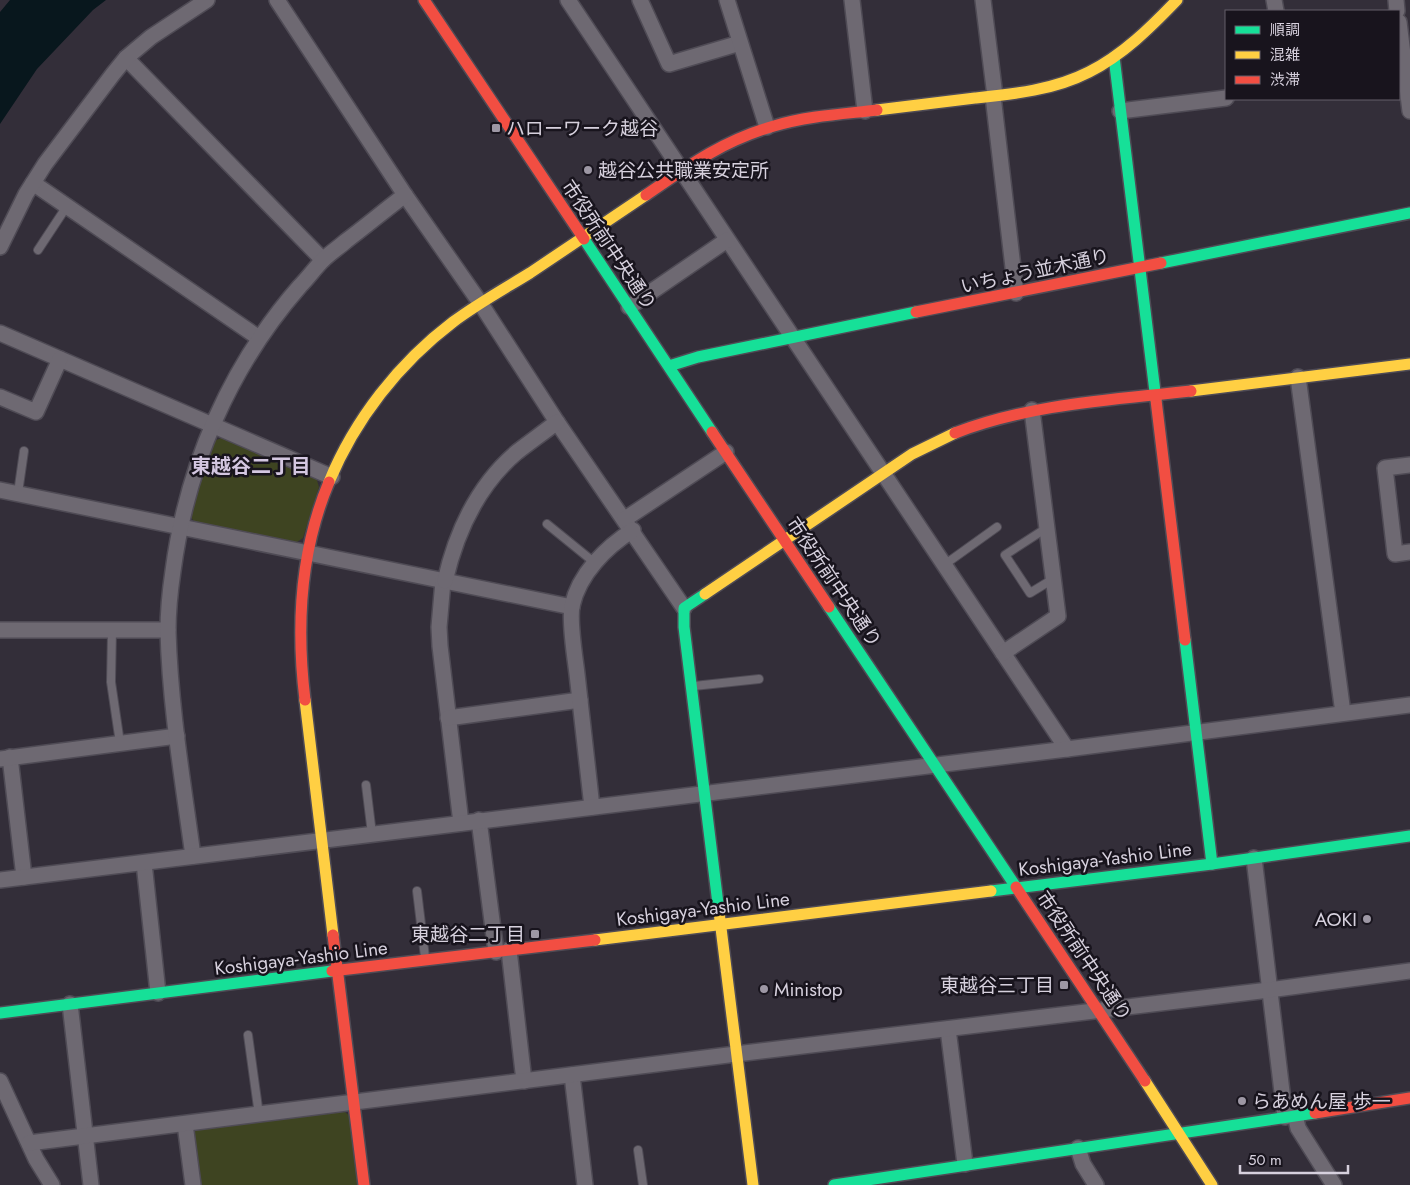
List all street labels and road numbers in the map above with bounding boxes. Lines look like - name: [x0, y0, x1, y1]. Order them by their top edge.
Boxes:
- street label: 市役所前中央通り: [555, 174, 663, 316]
- street label: いちょう並木通り: [958, 242, 1112, 300]
- street label: 市役所前中央通り: [780, 511, 888, 653]
- street label: Koshigaya-Yashio Line: [1017, 835, 1193, 883]
- street label: Koshigaya-Yashio Line: [615, 885, 791, 933]
- street label: 市役所前中央通り: [1030, 885, 1138, 1027]
- street label: Koshigaya-Yashio Line: [213, 934, 389, 982]

